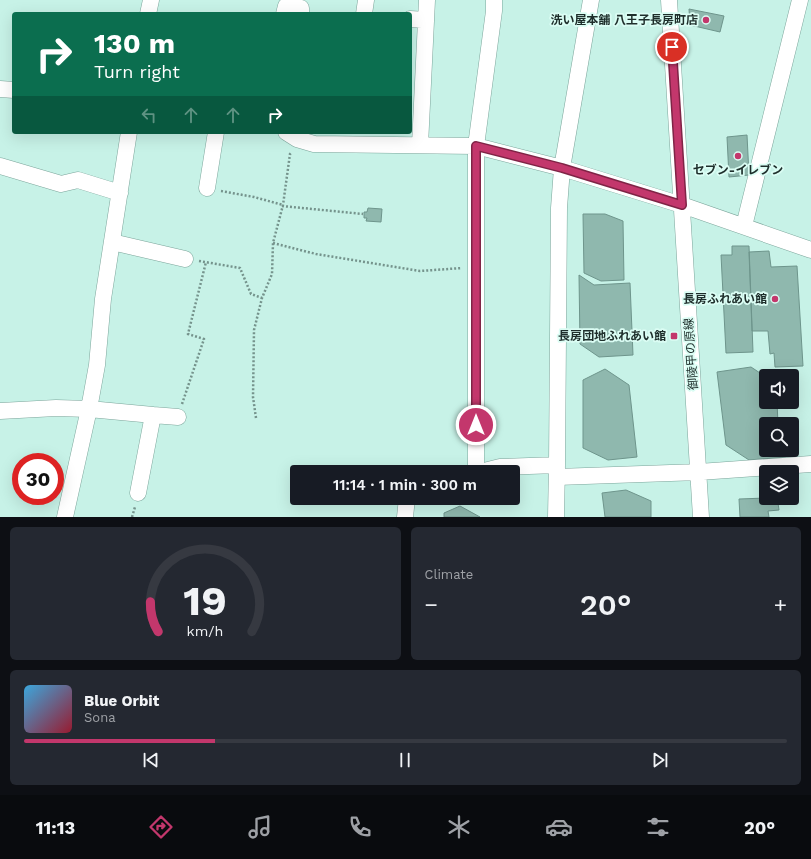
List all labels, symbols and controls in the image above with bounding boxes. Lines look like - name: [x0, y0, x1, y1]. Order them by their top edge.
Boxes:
- place label: 洗い屋本舗 八王子長房町店: [551, 13, 698, 27]
- marker: 洗い屋本舗 八王子長房町店: [701, 15, 711, 25]
- text: 130 m: [94, 27, 175, 60]
- icon: right: [28, 28, 80, 80]
- pin: [655, 30, 689, 64]
- icon: arrive: [661, 36, 683, 58]
- text: Turn right: [94, 61, 180, 82]
- icon: left: [138, 104, 160, 126]
- icon: ahead: [180, 104, 202, 126]
- icon: ahead: [222, 104, 244, 126]
- icon: right: [264, 104, 286, 126]
- marker: セブン-イレブン: [733, 151, 743, 161]
- place label: セブン-イレブン: [693, 163, 783, 177]
- place label: 長房ふれあい館: [683, 292, 767, 306]
- marker: 長房ふれあい館: [770, 294, 780, 304]
- street label: 御陵甲の原線: [682, 318, 700, 390]
- place label: 長房団地ふれあい館: [558, 329, 666, 343]
- marker: 長房団地ふれあい館: [669, 331, 679, 341]
- map controls: [759, 369, 799, 505]
- button: sound: [759, 369, 799, 409]
- position arrow: [455, 404, 497, 446]
- button: search: [759, 417, 799, 457]
- speed limit sign: 30: [12, 453, 64, 505]
- button: layers: [759, 465, 799, 505]
- text: 11:14 · 1 min · 300 m: [333, 476, 477, 494]
- text: Climate: [425, 567, 473, 582]
- text: 19: [183, 575, 227, 624]
- text: 20°: [580, 587, 631, 622]
- text: −: [425, 592, 438, 617]
- text: +: [774, 592, 787, 617]
- text: km/h: [187, 622, 224, 638]
- text: Blue Orbit: [84, 692, 159, 710]
- text: Sona: [84, 710, 116, 725]
- icon: previous: [140, 749, 162, 771]
- icon: pause: [394, 749, 416, 771]
- icon: next: [649, 749, 671, 771]
- icon: directions: [147, 813, 175, 841]
- icon: music: [246, 813, 274, 841]
- icon: phone: [346, 813, 374, 841]
- icon: climate: [445, 813, 473, 841]
- icon: car: [545, 813, 573, 841]
- icon: filters: [644, 813, 672, 841]
- text: 11:13: [36, 817, 75, 838]
- text: 20°: [744, 817, 775, 838]

